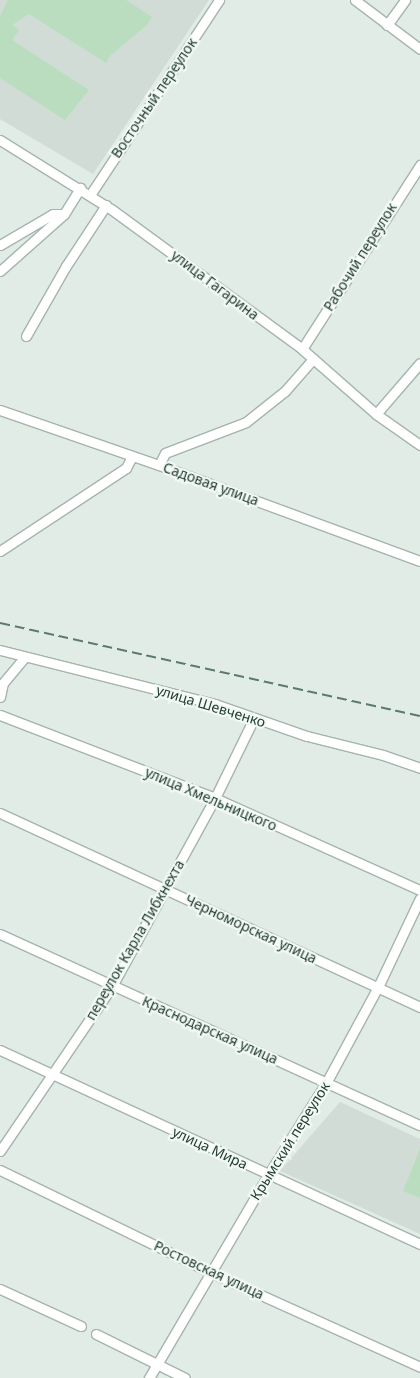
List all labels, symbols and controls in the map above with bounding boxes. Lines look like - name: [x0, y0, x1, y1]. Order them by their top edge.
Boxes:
- street label: Восточный переулок: [108, 35, 200, 161]
- street label: Рабочий переулок: [320, 200, 400, 314]
- street label: улица Гагарина: [168, 247, 262, 323]
- street label: Садовая улица: [161, 459, 261, 509]
- street label: улица Шевченко: [154, 681, 268, 731]
- street label: улица Хмельницкого: [143, 764, 279, 834]
- street label: переулок Карла Либкнехта: [82, 857, 188, 1023]
- street label: Черноморская улица: [182, 891, 320, 967]
- street label: Краснодарская улица: [140, 992, 280, 1068]
- street label: Крымский переулок: [247, 1079, 333, 1203]
- street label: улица Мира: [170, 1123, 250, 1173]
- street label: Ростовская улица: [151, 1237, 267, 1303]

